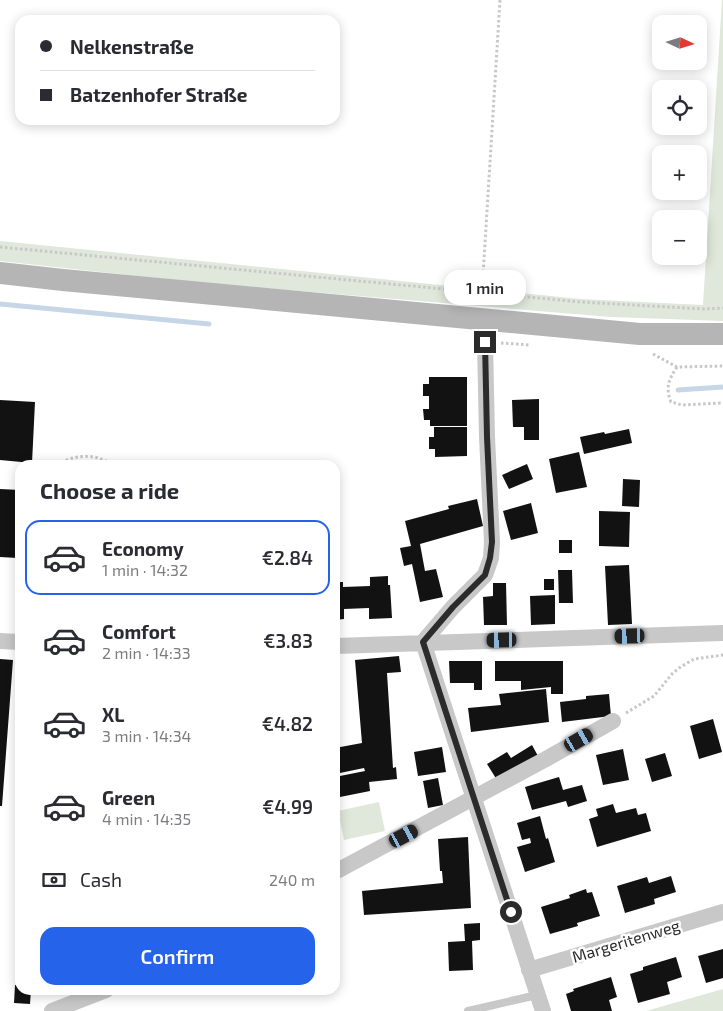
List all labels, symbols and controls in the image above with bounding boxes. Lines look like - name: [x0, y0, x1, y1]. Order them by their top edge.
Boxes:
- north arrow: [652, 15, 708, 70]
- map controls: [652, 15, 707, 265]
- text: Nelkenstraße: [70, 35, 194, 58]
- button: locate: [652, 80, 707, 135]
- text: Batzenhofer Straße: [70, 83, 247, 106]
- button: +: [652, 145, 707, 200]
- button: −: [652, 210, 707, 265]
- callout: 1 min: [444, 270, 526, 304]
- text: 1 min: [466, 278, 504, 297]
- route end: [474, 331, 496, 353]
- text: Choose a ride: [40, 477, 179, 503]
- icon: car: [42, 535, 87, 580]
- text: Economy: [102, 537, 184, 560]
- text: €2.84: [262, 546, 313, 569]
- text: 1 min · 14:32: [102, 560, 188, 579]
- icon: car: [42, 618, 87, 663]
- text: Comfort: [102, 620, 176, 643]
- car: [614, 628, 645, 644]
- text: €3.83: [263, 629, 313, 652]
- car: [486, 632, 517, 648]
- text: 2 min · 14:33: [102, 643, 191, 662]
- icon: car: [42, 701, 87, 746]
- text: XL: [102, 703, 124, 726]
- text: €4.82: [262, 712, 313, 735]
- text: 3 min · 14:34: [102, 726, 191, 745]
- car: [562, 726, 595, 754]
- icon: car: [42, 784, 87, 829]
- text: Green: [102, 786, 155, 809]
- text: €4.99: [262, 795, 313, 818]
- text: 4 min · 14:35: [102, 809, 191, 828]
- car: [387, 822, 420, 850]
- icon: cash: [40, 866, 68, 894]
- text: Cash: [80, 868, 122, 891]
- text: 240 m: [269, 870, 315, 889]
- route start: [500, 901, 522, 923]
- street label: Margeritenweg: [570, 915, 682, 966]
- button: Confirm: [40, 927, 315, 985]

